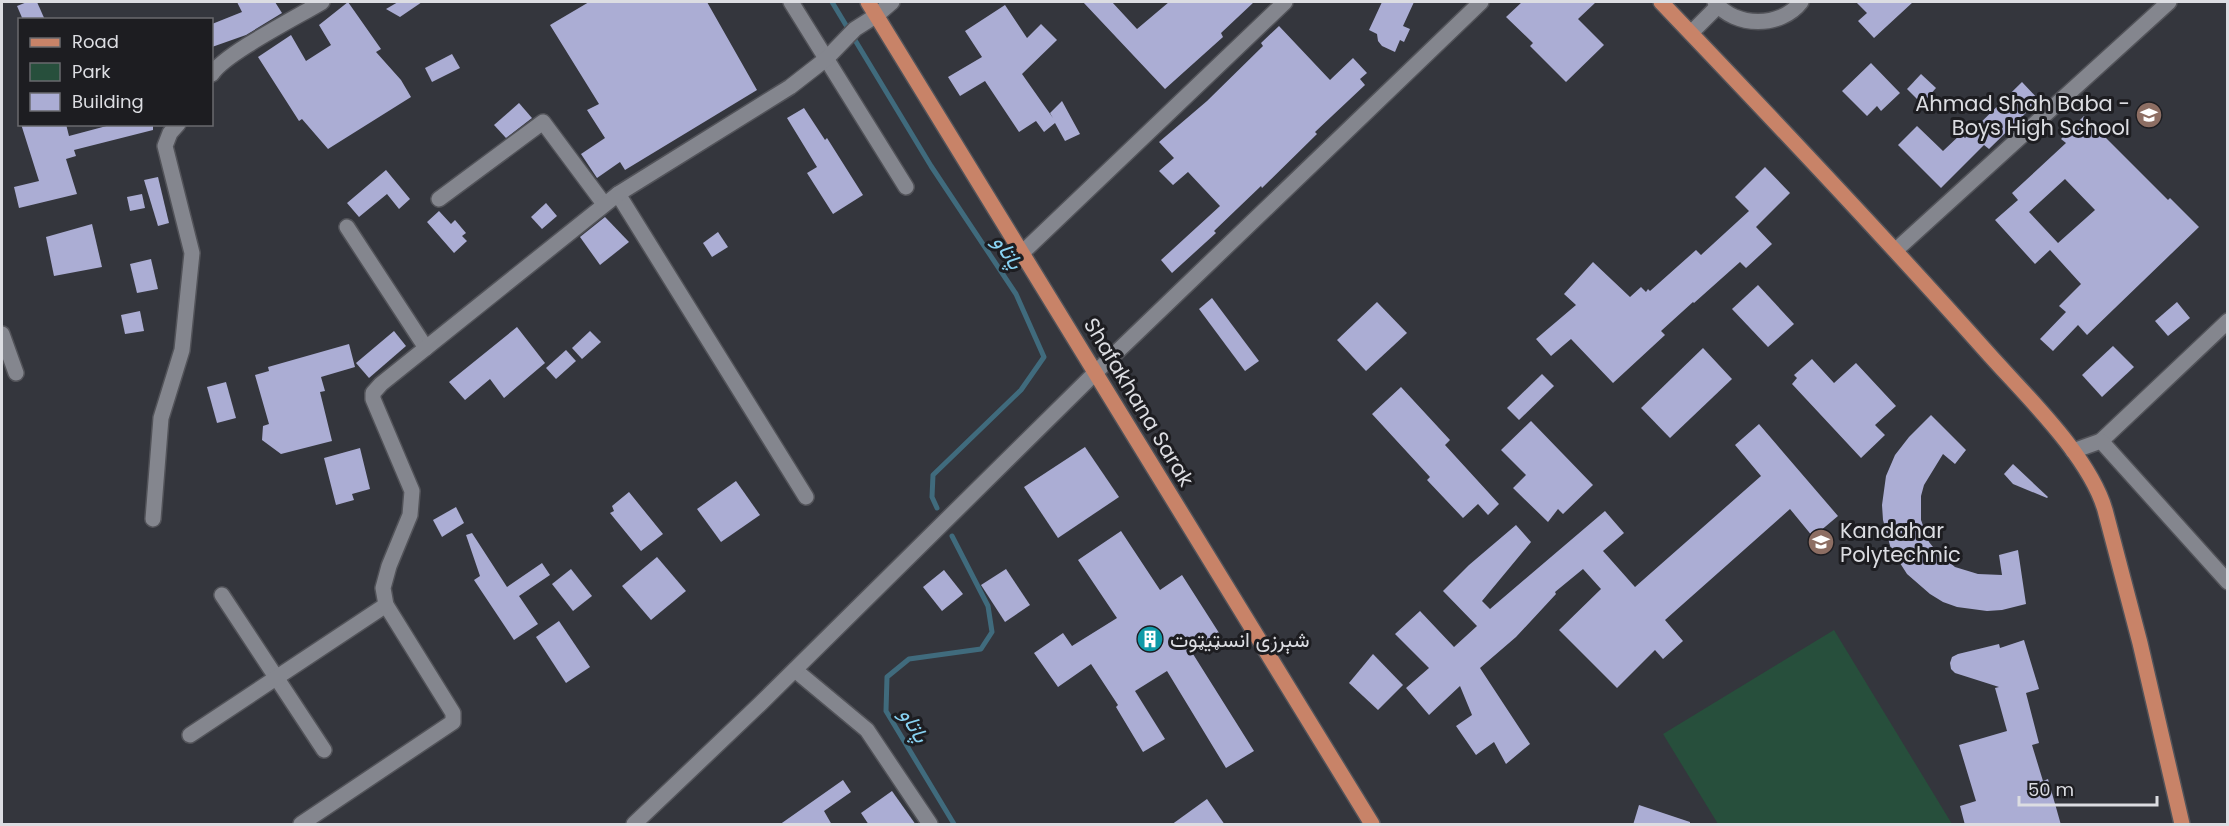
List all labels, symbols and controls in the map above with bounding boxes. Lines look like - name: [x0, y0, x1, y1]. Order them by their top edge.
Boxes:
- legend: [18, 18, 213, 126]
- text: Road: [72, 29, 119, 54]
- text: Park: [72, 59, 111, 84]
- text: Building: [72, 89, 144, 114]
- place label: Ahmad Shah Baba - Boys High School: [1915, 89, 2130, 142]
- school or university icon: Ahmad Shah Baba - Boys High School: [2134, 100, 2164, 130]
- water label: پاتاو: [985, 229, 1031, 276]
- street label: Shafakhana Sarak: [1077, 312, 1201, 492]
- place label: Kandahar Polytechnic: [1840, 516, 1961, 569]
- school or university icon: Kandahar Polytechnic: [1806, 527, 1836, 557]
- building icon: شېرزی انسټيټوت: [1135, 624, 1165, 654]
- place label: شېرزی انسټيټوت: [1170, 625, 1309, 655]
- water label: پاتاو: [892, 702, 937, 749]
- scale bar: [2019, 769, 2157, 807]
- text: 50 m: [2028, 777, 2074, 802]

